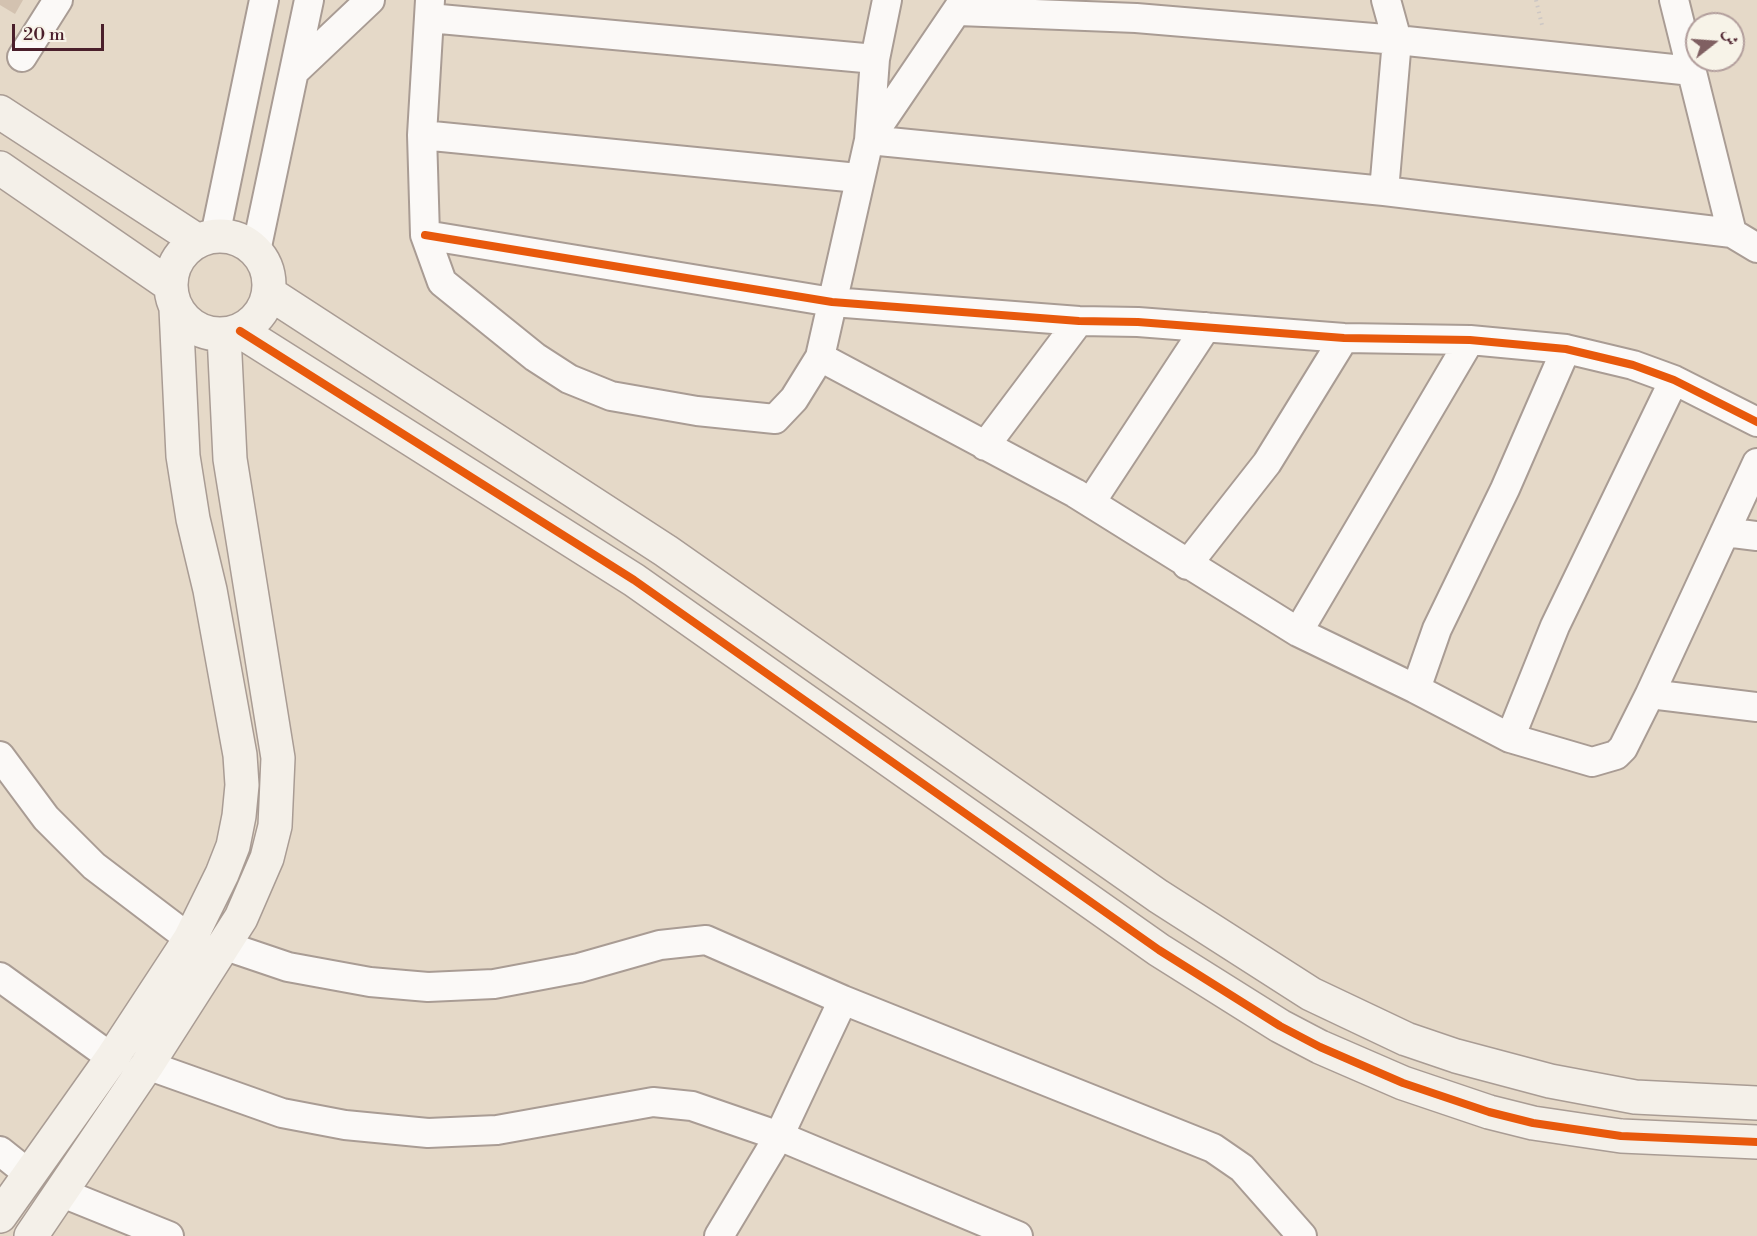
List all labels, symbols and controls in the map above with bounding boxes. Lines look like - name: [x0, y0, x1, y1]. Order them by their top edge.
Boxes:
- scale bar: [15, 12, 106, 50]
- north arrow: [1685, 12, 1745, 72]
- text: 20 m: [23, 23, 65, 46]
- text: ش: [1718, 27, 1742, 48]

